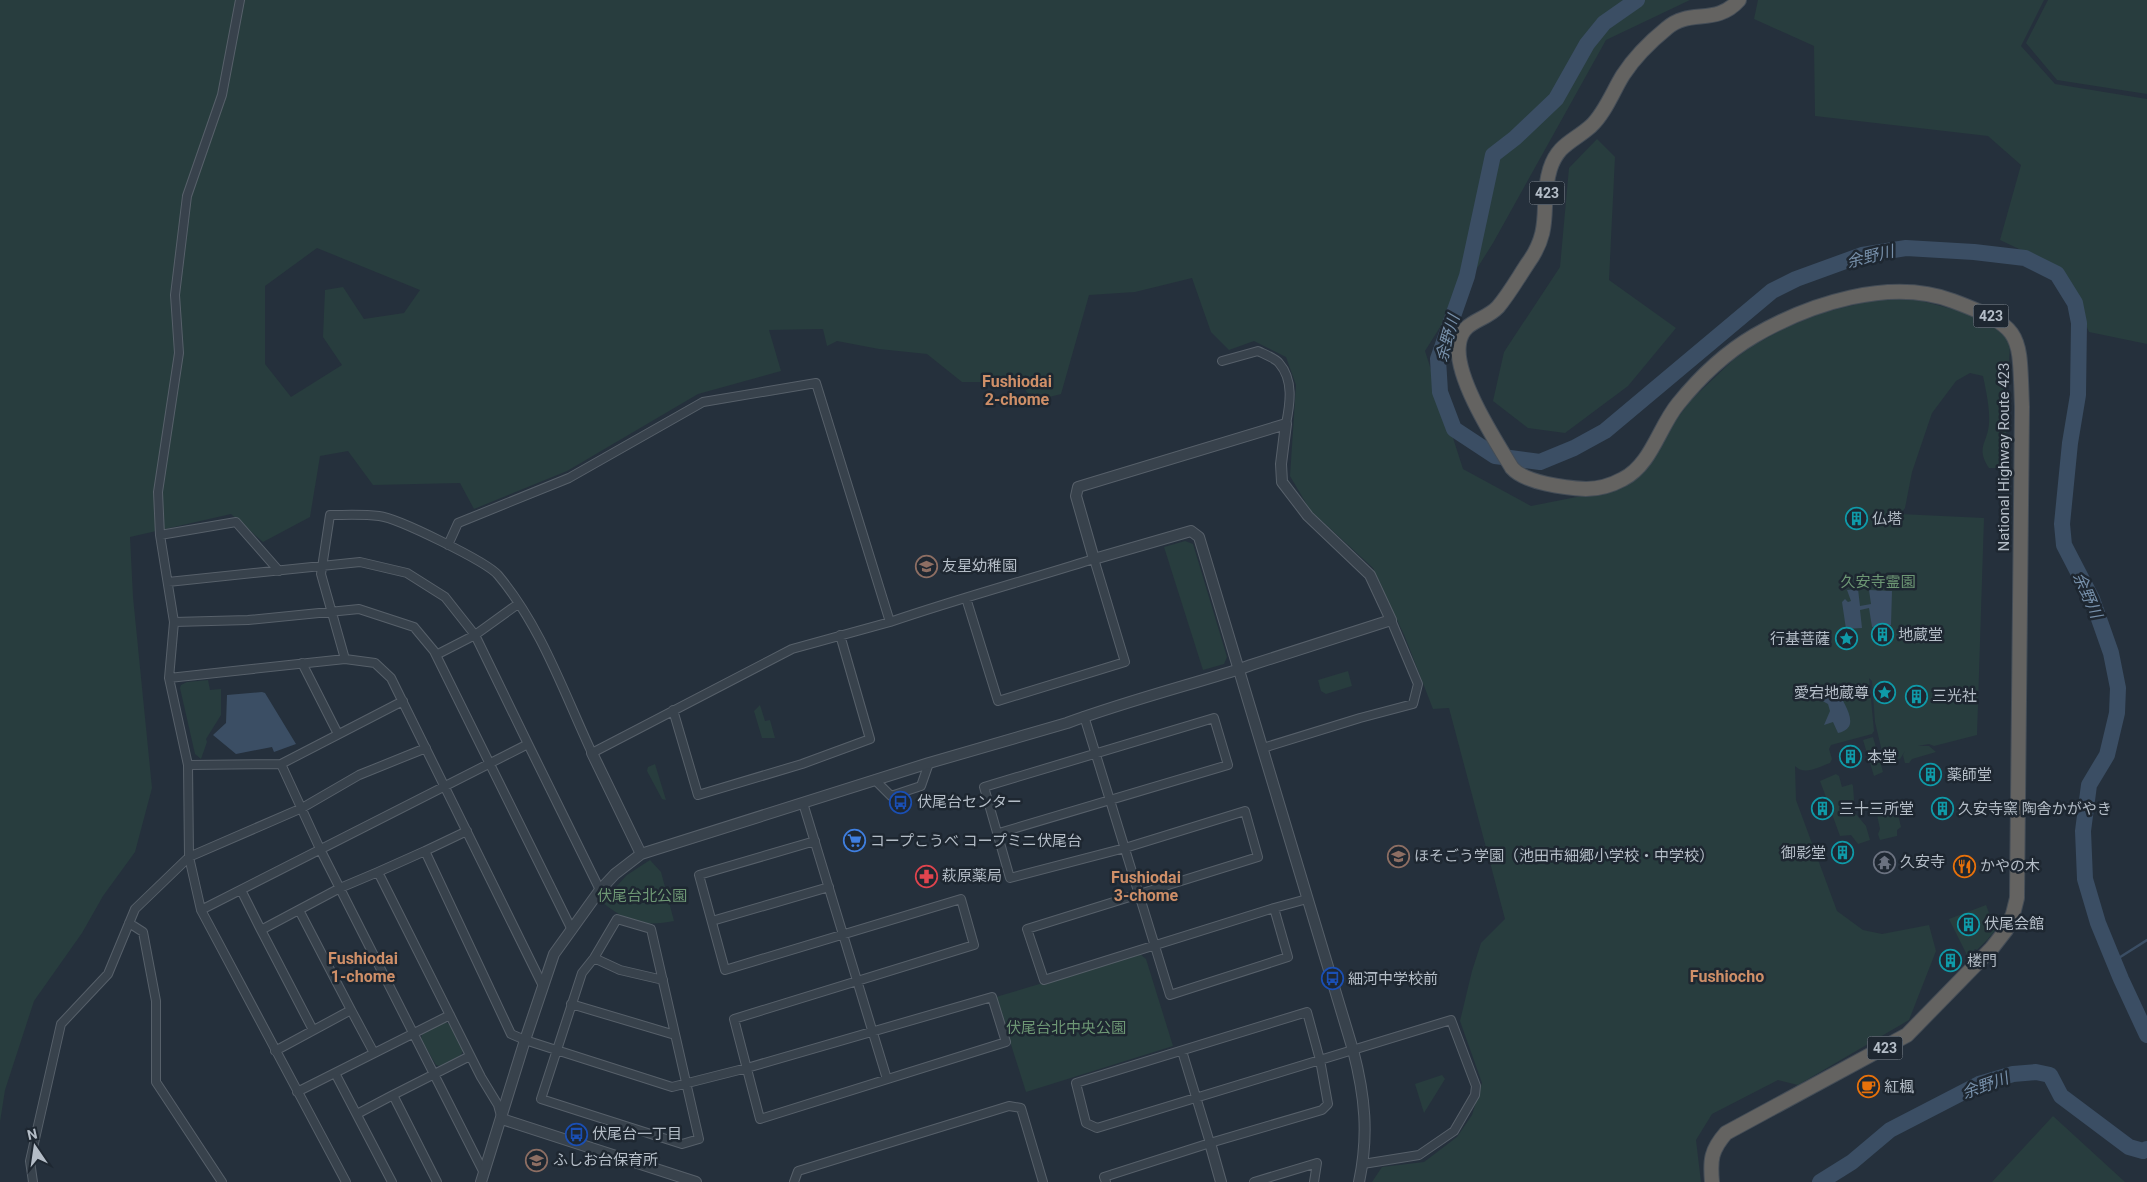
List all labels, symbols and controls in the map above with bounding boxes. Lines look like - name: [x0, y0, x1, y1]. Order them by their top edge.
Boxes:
- road number: 423: [1530, 182, 1564, 204]
- water label: 余野川: [1845, 241, 1898, 272]
- road number: 423: [1974, 304, 2008, 328]
- water label: 余野川: [1432, 311, 1464, 364]
- street label: National Highway Route 423: [1995, 363, 2013, 551]
- district label: Fushiodai 2-chome: [982, 372, 1052, 409]
- building icon: 仏塔: [1844, 507, 1868, 531]
- place label: 仏塔: [1872, 510, 1902, 528]
- school or university icon: 友星幼稚園: [914, 554, 938, 578]
- place label: 友星幼稚園: [942, 557, 1017, 575]
- water label: 余野川: [2069, 569, 2107, 623]
- park label: 久安寺霊園: [1840, 573, 1916, 591]
- building icon: 地蔵堂: [1870, 623, 1894, 647]
- place label: 地蔵堂: [1898, 626, 1943, 644]
- place icon: 行基菩薩: [1834, 627, 1858, 651]
- place label: 行基菩薩: [1770, 630, 1830, 648]
- place icon: 愛宕地蔵尊: [1873, 681, 1897, 705]
- place label: 愛宕地蔵尊: [1794, 684, 1869, 702]
- building icon: 三光社: [1904, 684, 1928, 708]
- place label: 三光社: [1932, 687, 1977, 705]
- building icon: 本堂: [1839, 745, 1863, 769]
- place label: 本堂: [1867, 748, 1897, 766]
- building icon: 薬師堂: [1919, 763, 1943, 787]
- place label: 薬師堂: [1947, 766, 1992, 784]
- bus stop icon: 伏尾台センター: [889, 790, 913, 814]
- place label: 伏尾台センター: [917, 793, 1022, 811]
- building icon: 三十三所堂: [1811, 797, 1835, 821]
- building icon: 久安寺窯 陶舎かがやき: [1930, 797, 1954, 821]
- place label: 三十三所堂: [1839, 800, 1914, 818]
- place label: 久安寺窯 陶舎かがやき: [1958, 800, 2112, 818]
- supermarket icon: コープこうべ コープミニ伏尾台: [842, 829, 866, 853]
- place label: コープこうべ コープミニ伏尾台: [870, 832, 1082, 850]
- building icon: 御影堂: [1830, 841, 1854, 865]
- school or university icon: ほそごう学園（池田市細郷小学校・中学校）: [1386, 844, 1410, 868]
- place label: 御影堂: [1781, 844, 1826, 862]
- place label: ほそごう学園（池田市細郷小学校・中学校）: [1414, 847, 1714, 865]
- temple icon: 久安寺: [1872, 850, 1896, 874]
- place label: 久安寺: [1900, 853, 1945, 871]
- restaurant icon: かやの木: [1952, 854, 1976, 878]
- place label: かやの木: [1980, 857, 2040, 875]
- pharmacy icon: 萩原薬局: [914, 864, 938, 888]
- place label: 萩原薬局: [942, 867, 1002, 885]
- district label: Fushiodai 3-chome: [1111, 868, 1181, 905]
- park label: 伏尾台北公園: [597, 887, 687, 905]
- building icon: 伏尾会館: [1956, 912, 1980, 936]
- place label: 伏尾会館: [1984, 915, 2044, 933]
- district label: Fushiodai 1-chome: [328, 949, 398, 986]
- building icon: 楼門: [1939, 949, 1963, 973]
- place label: 楼門: [1967, 952, 1997, 970]
- bus stop icon: 細河中学校前: [1320, 967, 1344, 991]
- district label: Fushiocho: [1690, 967, 1764, 986]
- place label: 細河中学校前: [1348, 970, 1438, 988]
- park label: 伏尾台北中央公園: [1006, 1019, 1126, 1037]
- road number: 423: [1868, 1036, 1902, 1060]
- water label: 余野川: [1959, 1068, 2013, 1103]
- cafe icon: 紅楓: [1856, 1075, 1880, 1099]
- place label: 紅楓: [1884, 1078, 1914, 1096]
- north arrow: [10, 1122, 60, 1172]
- bus stop icon: 伏尾台一丁目: [564, 1122, 588, 1146]
- text: N: [25, 1125, 39, 1143]
- place label: 伏尾台一丁目: [592, 1125, 682, 1143]
- school or university icon: ふしお台保育所: [525, 1148, 549, 1172]
- place label: ふしお台保育所: [553, 1151, 658, 1169]

